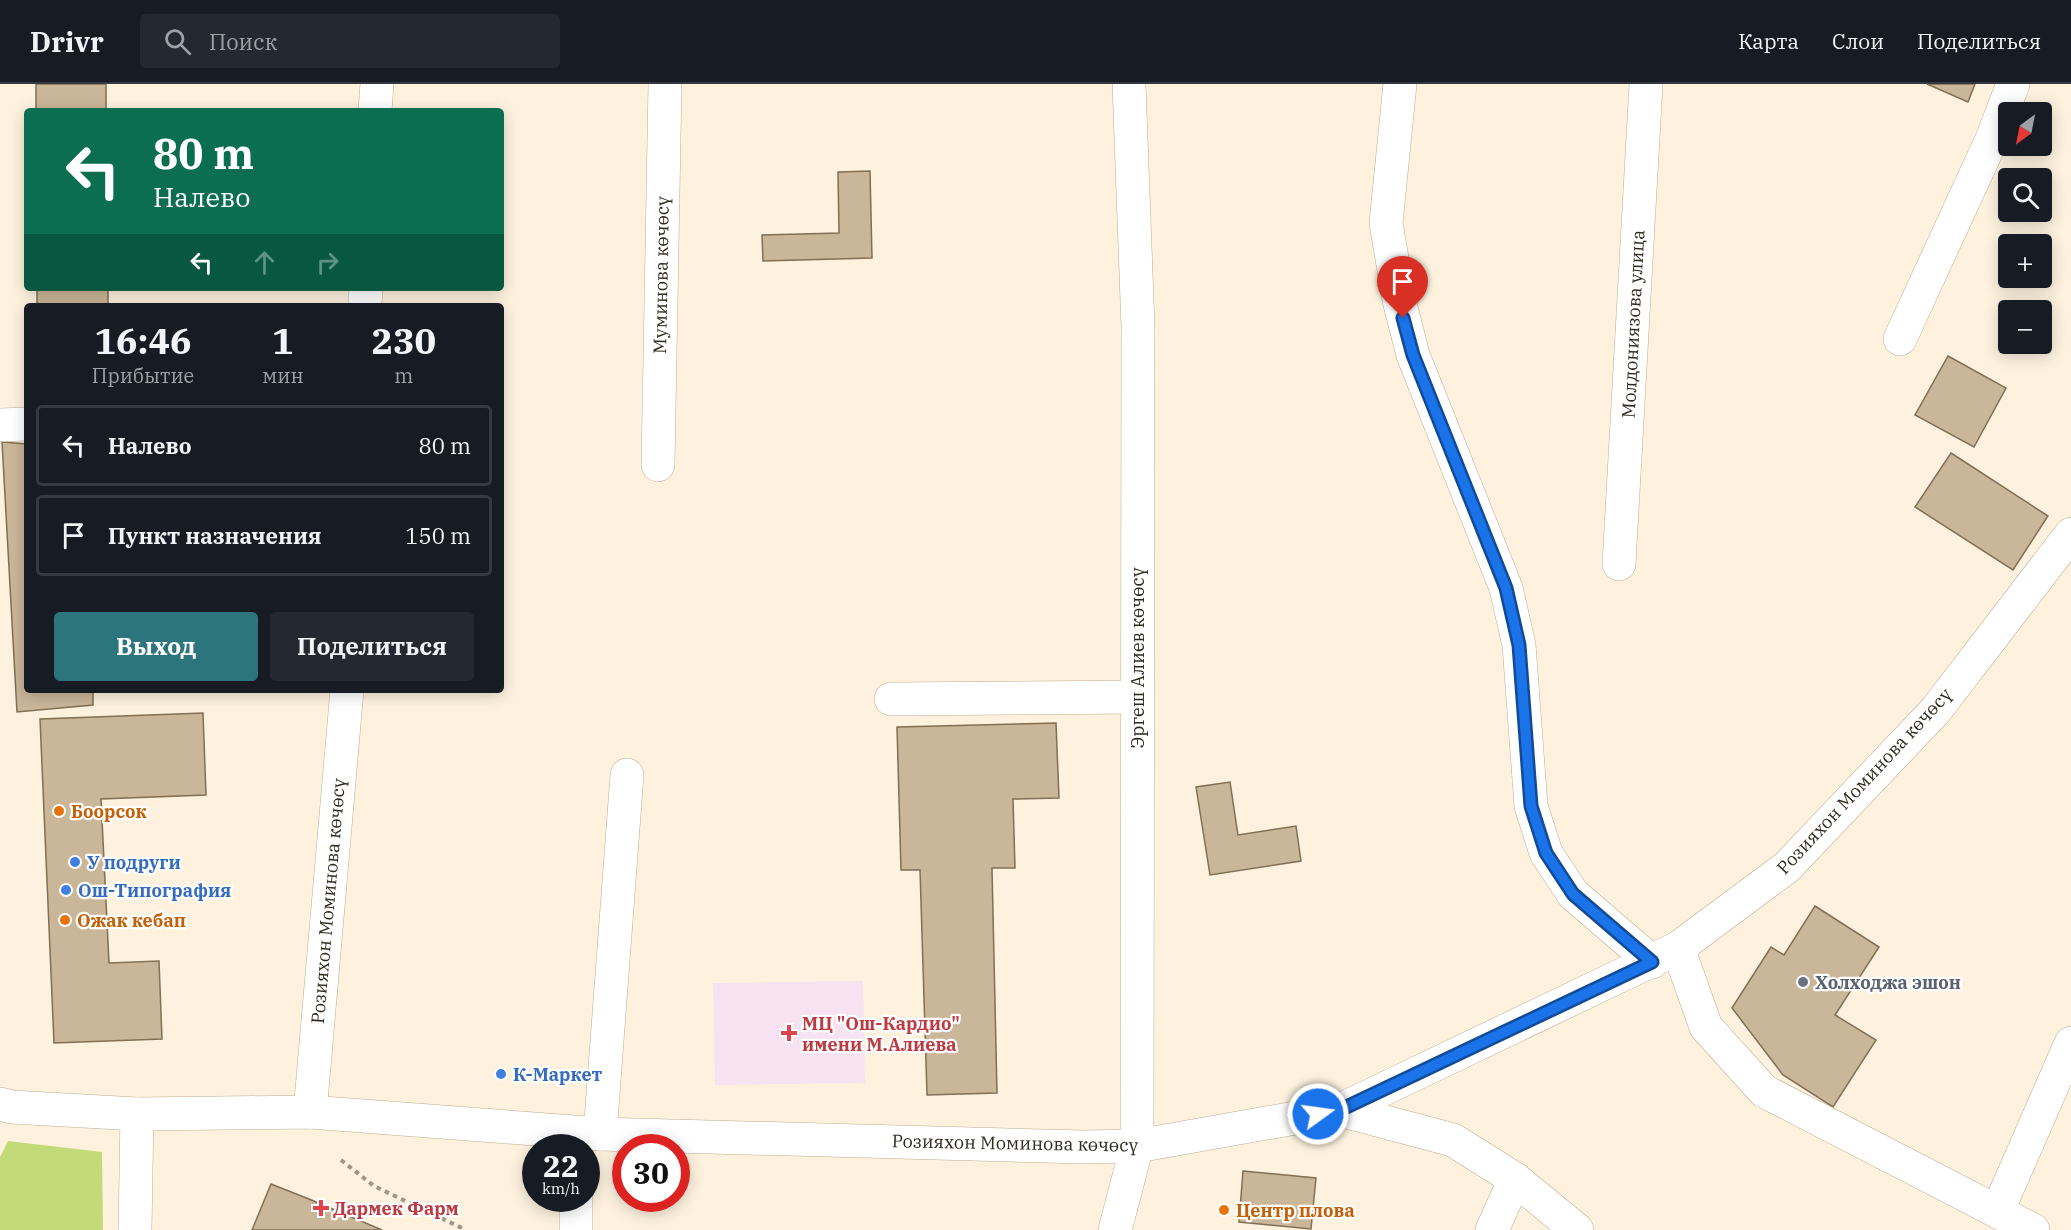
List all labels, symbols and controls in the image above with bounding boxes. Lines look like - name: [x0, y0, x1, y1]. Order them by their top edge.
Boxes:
- search box: [140, 14, 560, 68]
- text: Drivr: [30, 23, 104, 60]
- icon: search: [161, 25, 194, 58]
- text: Поиск: [209, 27, 277, 56]
- text: Карта: [1738, 27, 1799, 55]
- text: Слои: [1832, 27, 1884, 55]
- text: Поделиться: [1917, 27, 2041, 55]
- north arrow: [1998, 102, 2052, 156]
- map controls: [1998, 102, 2052, 354]
- text: 80 m: [153, 126, 254, 181]
- icon: left: [54, 132, 132, 210]
- button: search: [1998, 168, 2052, 222]
- text: Налево: [153, 179, 250, 214]
- street label: Муминова көчөсү: [648, 196, 674, 354]
- street label: Молдониязова улица: [1617, 229, 1649, 419]
- button: +: [1998, 234, 2052, 288]
- icon: left: [185, 246, 218, 279]
- icon: ahead: [248, 246, 281, 279]
- icon: right: [311, 246, 344, 279]
- pin: [1377, 256, 1428, 318]
- icon: arrive: [1386, 265, 1419, 298]
- button: −: [1998, 300, 2052, 354]
- text: 16:46: [94, 317, 192, 364]
- text: 1: [272, 317, 294, 364]
- text: 230: [371, 317, 436, 364]
- text: Прибытие: [92, 362, 194, 389]
- text: мин: [262, 362, 304, 389]
- text: m: [394, 362, 413, 389]
- icon: left: [57, 429, 90, 462]
- text: Налево: [108, 431, 192, 460]
- text: 80 m: [419, 431, 471, 460]
- icon: arrive: [57, 519, 90, 552]
- text: Пункт назначения: [108, 521, 322, 550]
- text: 150 m: [405, 521, 471, 550]
- street label: Эргеш Алиев көчөсү: [1126, 567, 1149, 749]
- button: Выход: [54, 612, 258, 681]
- button: Поделиться: [270, 612, 474, 681]
- street label: Розияхон Моминова көчөсү: [1772, 683, 1957, 879]
- street label: Розияхон Моминова көчөсү: [306, 777, 350, 1025]
- place label: Боорсок: [71, 800, 147, 823]
- marker: Боорсок: [52, 804, 66, 818]
- place label: У подруги: [87, 851, 181, 874]
- marker: У подруги: [68, 855, 82, 869]
- place label: Ош-Типография: [78, 879, 231, 902]
- marker: Ош-Типография: [59, 883, 73, 897]
- place label: Ожак кебап: [77, 909, 186, 932]
- marker: Ожак кебап: [58, 913, 72, 927]
- place label: Холходжа эшон: [1815, 971, 1961, 994]
- marker: Холходжа эшон: [1796, 975, 1810, 989]
- place label: МЦ "Ош-Кардио" имени М.Алиева: [802, 1012, 960, 1056]
- marker: МЦ "Ош-Кардио" имени М.Алиева: [780, 1024, 798, 1042]
- place label: К-Маркет: [513, 1063, 603, 1086]
- marker: К-Маркет: [494, 1067, 508, 1081]
- position arrow: [1286, 1082, 1350, 1146]
- street label: Розияхон Моминова көчөсү: [892, 1129, 1139, 1157]
- speed limit sign: 30: [612, 1134, 690, 1212]
- text: 22: [543, 1146, 579, 1185]
- text: km/h: [542, 1179, 580, 1198]
- place label: Дармек Фарм: [333, 1197, 459, 1220]
- place label: Центр плова: [1236, 1199, 1355, 1222]
- marker: Дармек Фарм: [314, 1201, 328, 1215]
- marker: Центр плова: [1217, 1203, 1231, 1217]

